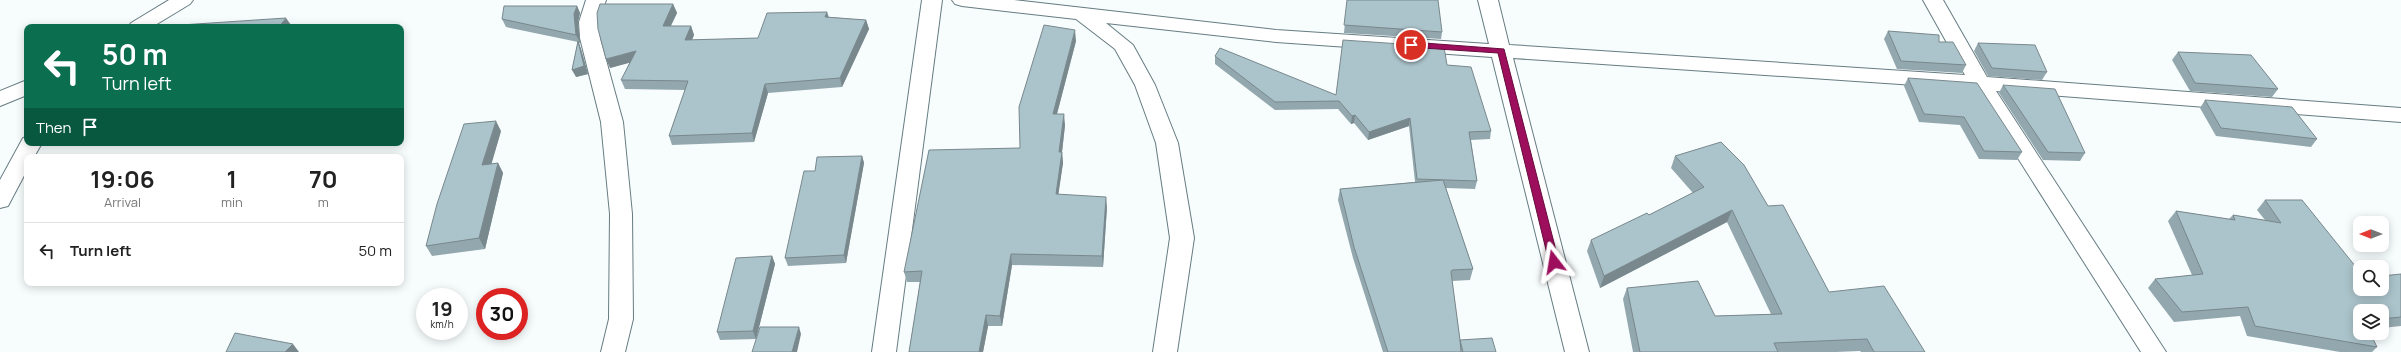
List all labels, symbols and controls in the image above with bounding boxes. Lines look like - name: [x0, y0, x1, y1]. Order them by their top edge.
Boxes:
- pin: [1394, 28, 1428, 62]
- icon: arrive: [1400, 34, 1422, 56]
- text: 50 m: [102, 35, 168, 73]
- icon: left: [36, 40, 88, 92]
- text: Turn left: [102, 71, 172, 95]
- icon: arrive: [79, 116, 101, 138]
- text: Then: [36, 117, 71, 138]
- text: 19:06: [90, 162, 155, 195]
- text: 1: [227, 162, 237, 195]
- text: 70: [309, 162, 338, 195]
- text: Arrival: [104, 193, 141, 211]
- text: min: [221, 193, 243, 211]
- text: m: [318, 193, 329, 211]
- north arrow: [2353, 216, 2389, 252]
- map controls: [2353, 216, 2389, 340]
- icon: left: [36, 240, 58, 262]
- text: Turn left: [70, 240, 132, 261]
- text: 50 m: [358, 240, 392, 261]
- position arrow: [1533, 241, 1575, 283]
- button: search: [2353, 260, 2389, 296]
- speed limit sign: 30: [476, 288, 528, 340]
- text: 19: [431, 295, 453, 322]
- button: layers: [2353, 304, 2389, 340]
- text: km/h: [430, 317, 454, 331]

